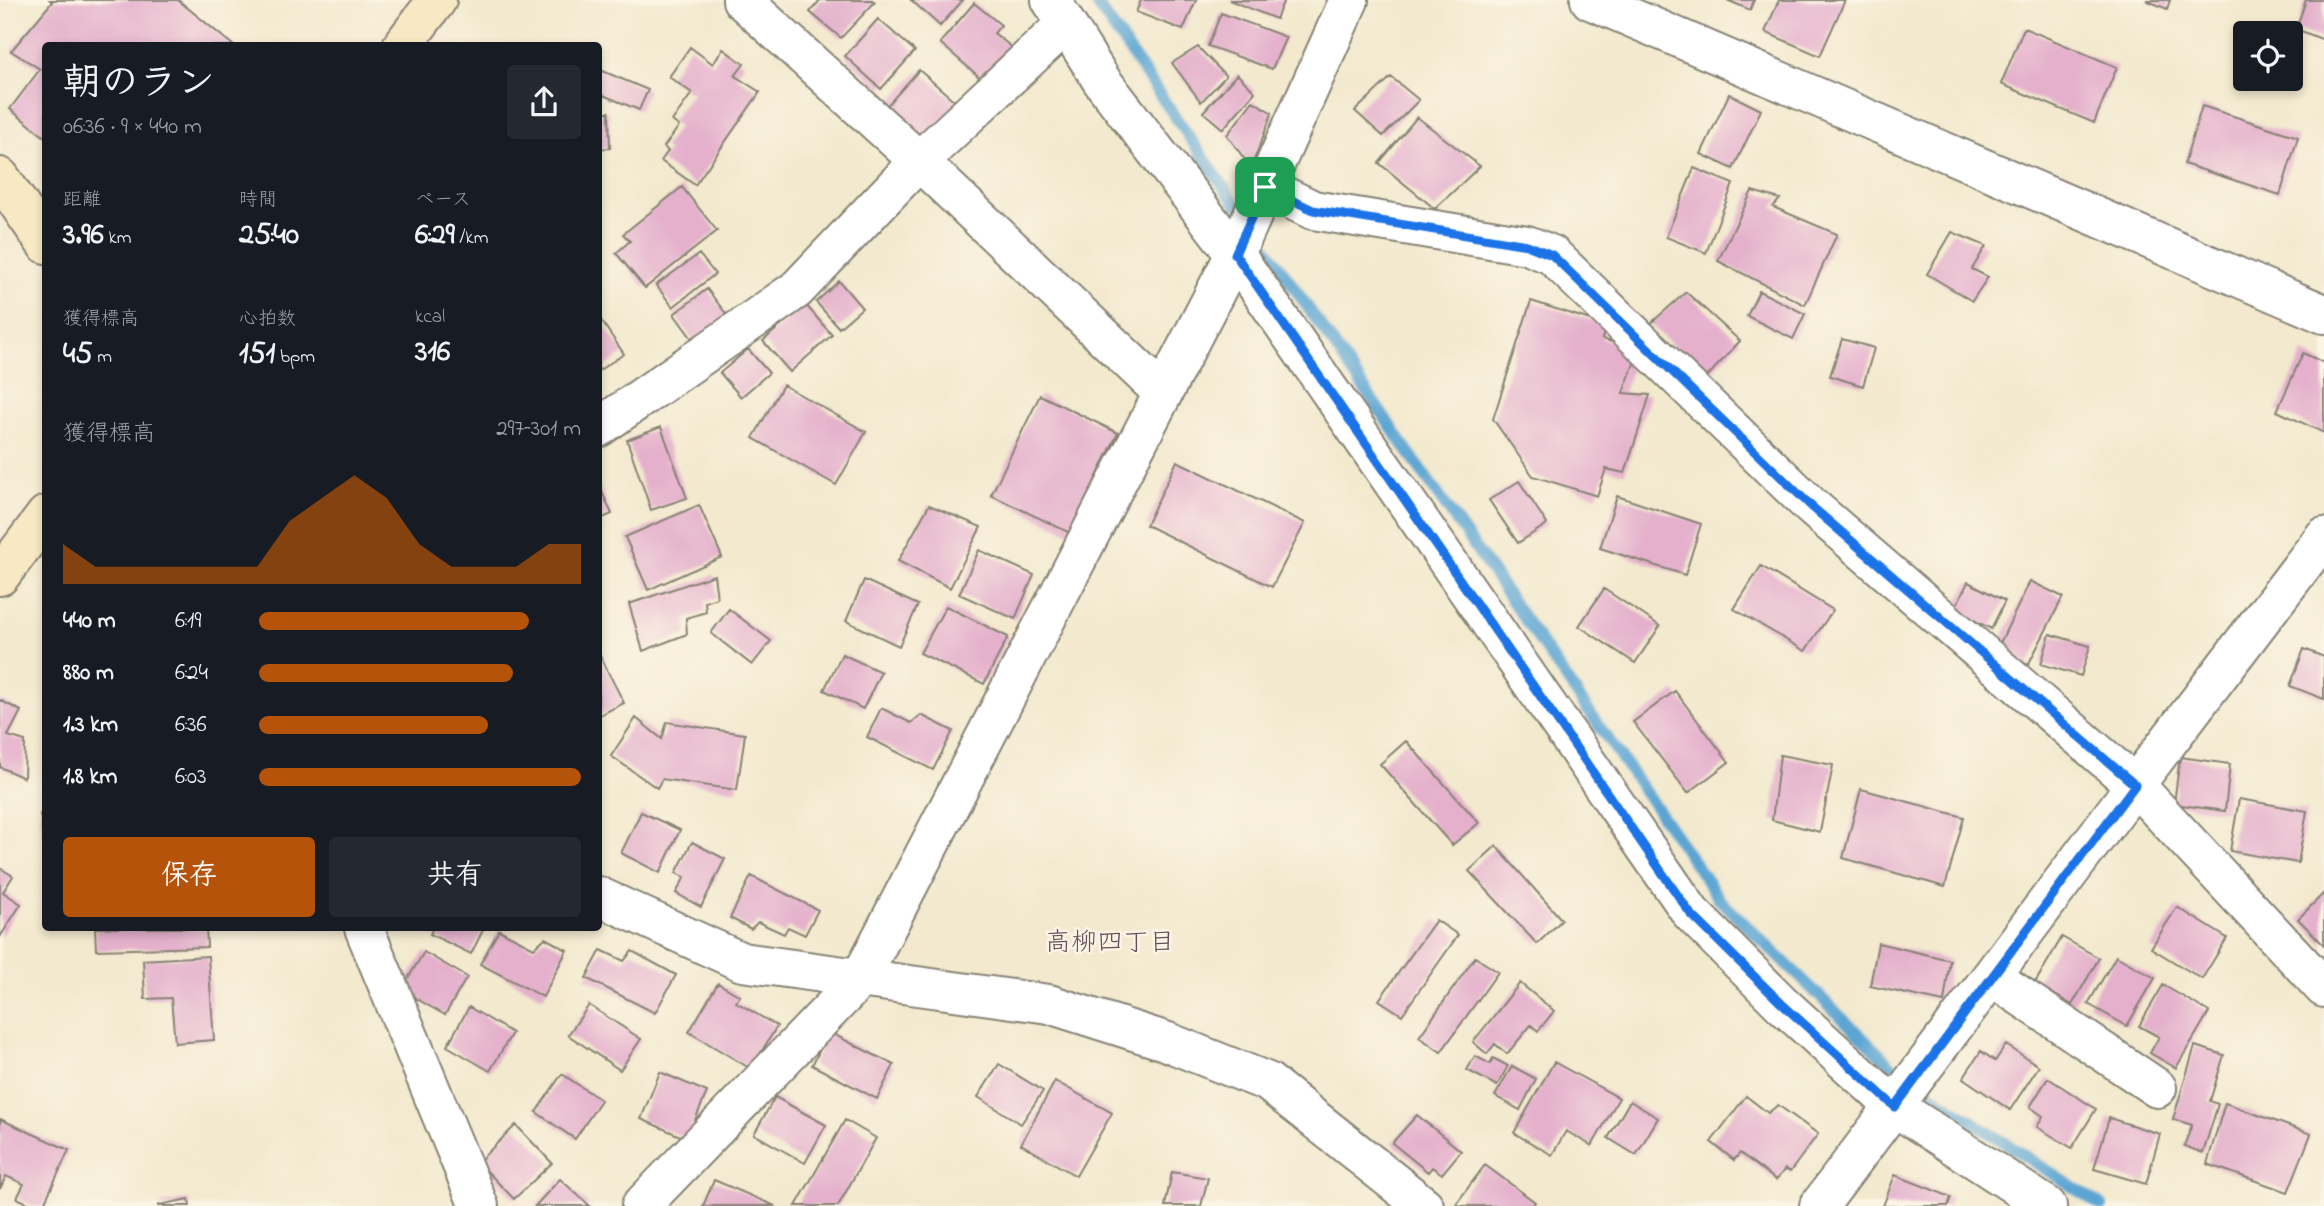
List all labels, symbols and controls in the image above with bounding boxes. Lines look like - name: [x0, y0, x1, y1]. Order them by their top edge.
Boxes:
- map controls: [2233, 21, 2303, 91]
- button: locate: [2233, 21, 2303, 91]
- text: 朝のラン: [63, 57, 215, 113]
- button: share: [507, 65, 581, 139]
- text: 06:36 · 9 × 440 m: [63, 111, 202, 144]
- pin: [1235, 157, 1295, 217]
- icon: arrive: [1246, 168, 1284, 206]
- text: 距離: [63, 187, 101, 214]
- text: 時間: [239, 187, 277, 214]
- text: ペース: [415, 187, 471, 214]
- text: 3.96: [63, 214, 104, 258]
- text: 25:40: [239, 214, 299, 258]
- text: 6:29: [415, 214, 455, 258]
- text: km: [104, 225, 132, 252]
- text: /km: [455, 225, 488, 252]
- text: kcal: [415, 304, 445, 331]
- text: 獲得標高: [63, 306, 139, 333]
- text: 心拍数: [239, 306, 296, 333]
- text: 316: [415, 331, 450, 375]
- text: 45: [63, 333, 93, 377]
- text: 151: [239, 333, 275, 377]
- text: m: [93, 344, 112, 371]
- text: bpm: [275, 344, 315, 371]
- text: 297–301 m: [496, 413, 581, 446]
- text: 獲得標高: [63, 418, 155, 451]
- text: 440 m: [63, 605, 116, 638]
- text: 6:19: [175, 605, 201, 638]
- text: 880 m: [63, 657, 114, 690]
- text: 6:24: [175, 657, 208, 690]
- text: 1.3 km: [63, 709, 118, 742]
- text: 6:36: [175, 709, 207, 742]
- text: 1.8 km: [63, 761, 117, 794]
- text: 6:03: [175, 761, 207, 794]
- button: 保存: [63, 837, 315, 917]
- button: 共有: [329, 837, 581, 917]
- district label: 高柳四丁目: [1045, 925, 1175, 963]

